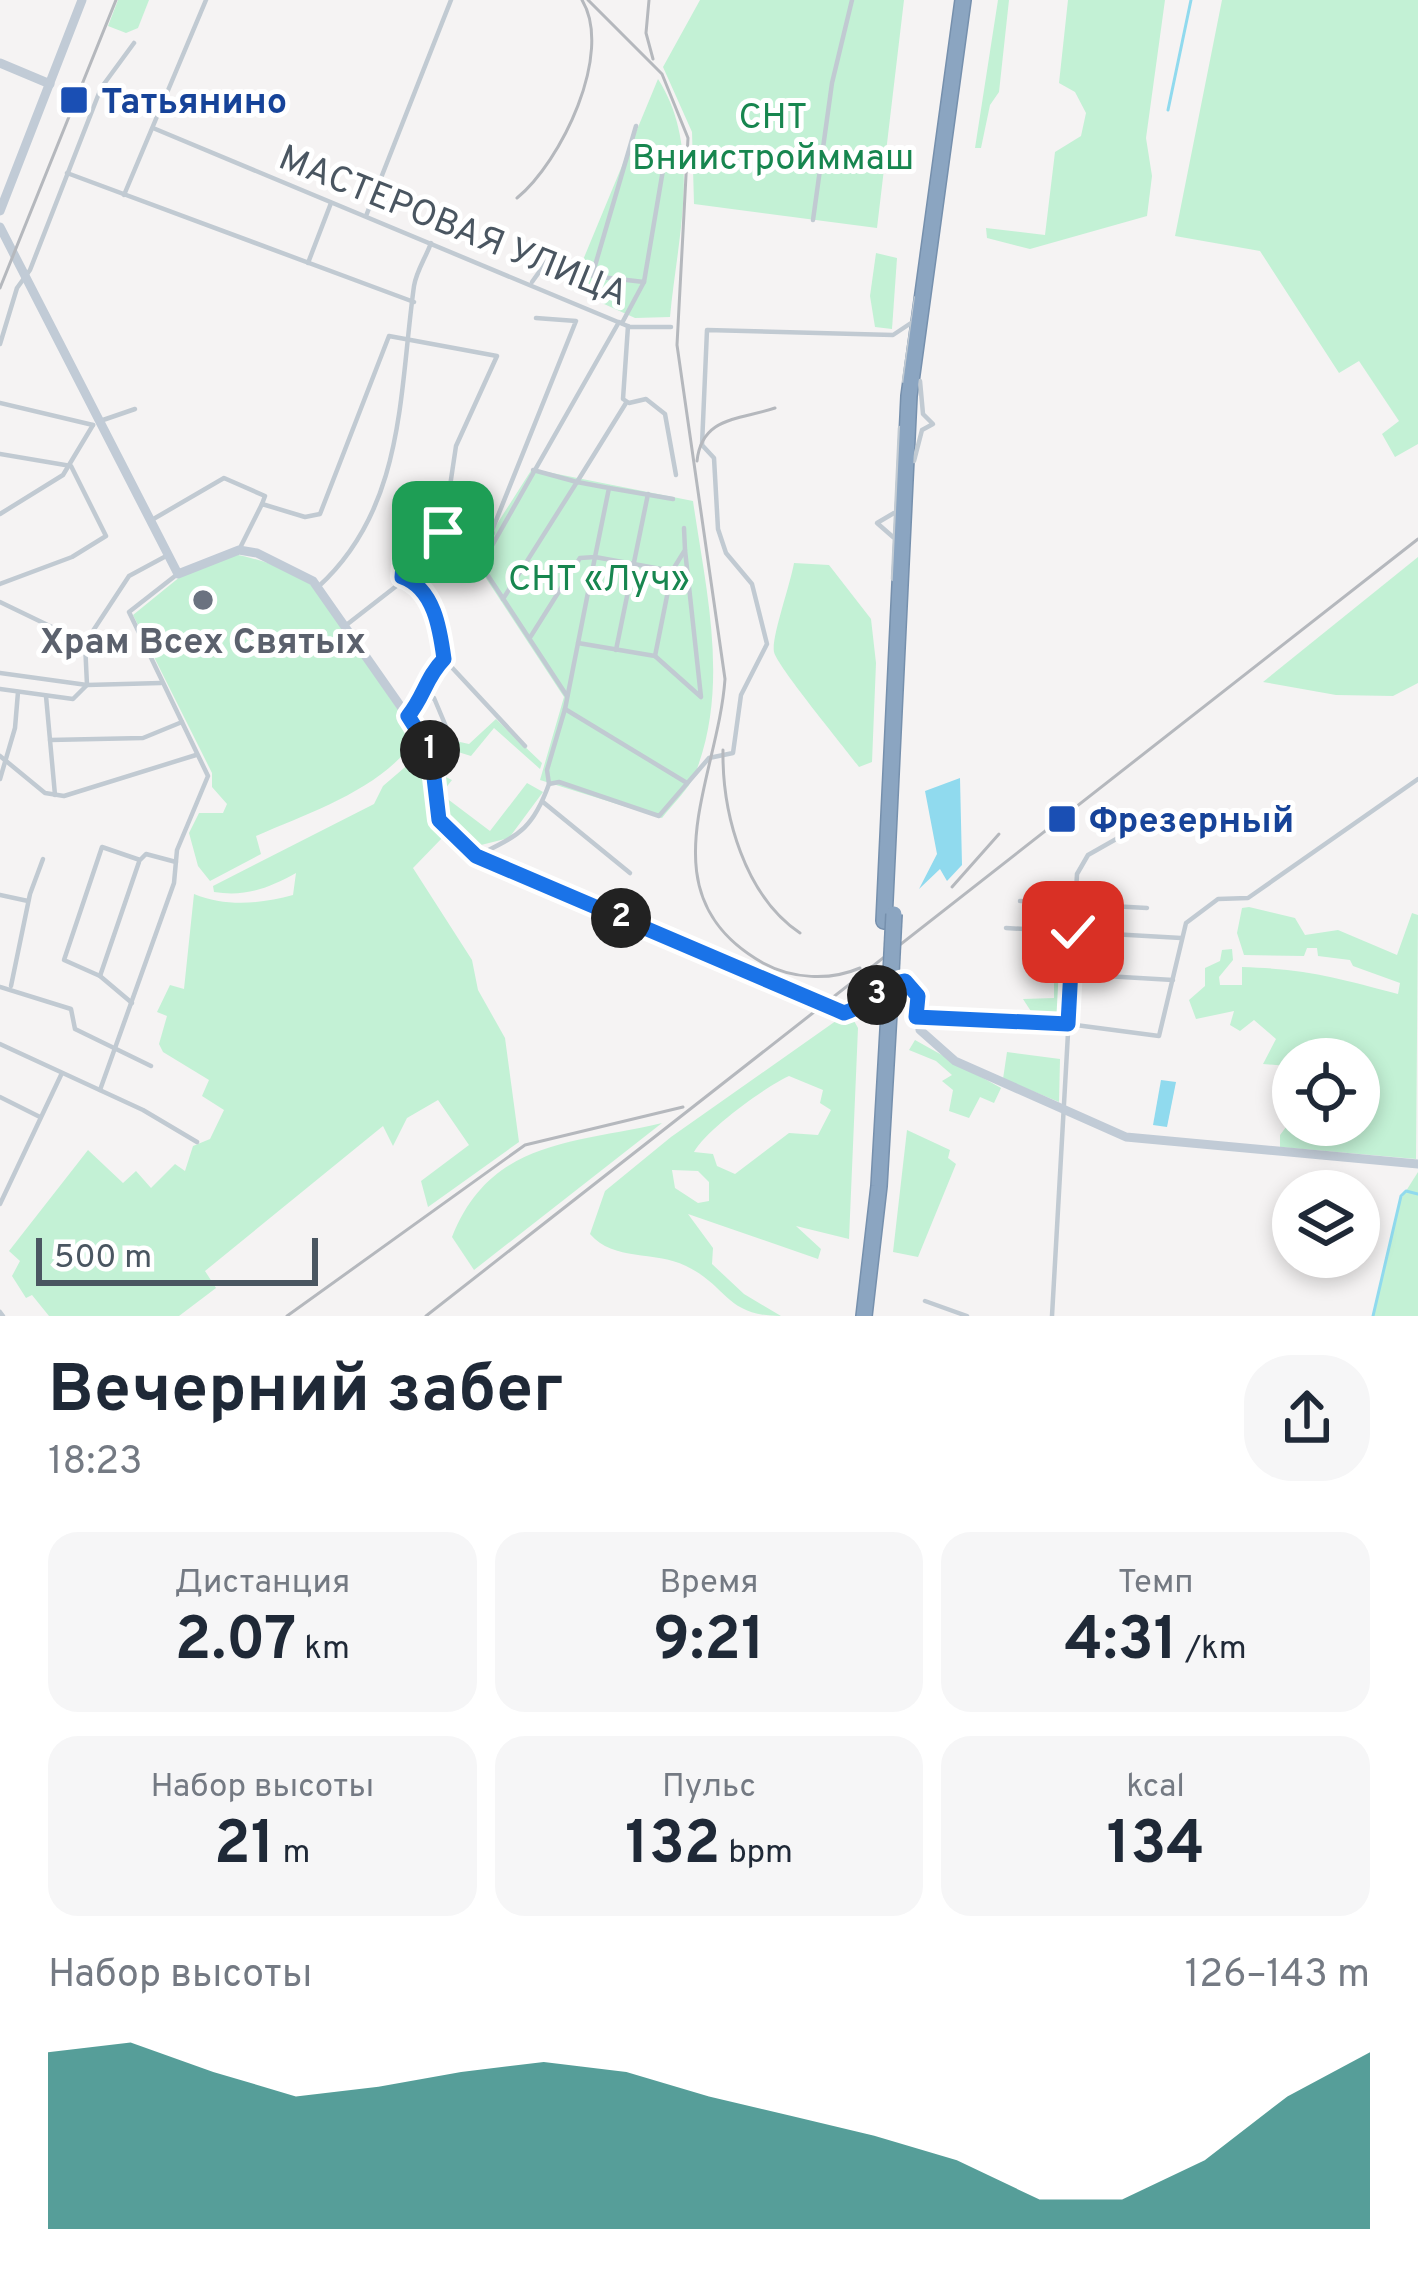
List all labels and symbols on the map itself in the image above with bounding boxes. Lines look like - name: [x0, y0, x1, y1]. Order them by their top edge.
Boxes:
- place label: Татьянино: [101, 81, 287, 127]
- marker: Татьянино: [58, 84, 90, 116]
- park label: СНТ Вниистройммаш: [632, 96, 914, 183]
- street label: МАСТЕРОВАЯ УЛИЦА: [271, 137, 634, 319]
- pin: [392, 481, 494, 583]
- park label: СНТ «Луч»: [508, 558, 690, 604]
- marker: Храм Всех Святых: [190, 587, 216, 613]
- place label: Храм Всех Святых: [40, 621, 366, 667]
- pin: 1: [400, 720, 460, 780]
- place label: Фрезерный: [1089, 800, 1294, 846]
- marker: Фрезерный: [1046, 803, 1078, 835]
- pin: [1022, 881, 1124, 983]
- pin: 2: [591, 888, 651, 948]
- pin: 3: [847, 965, 907, 1025]
- scale bar: [36, 1232, 318, 1285]

